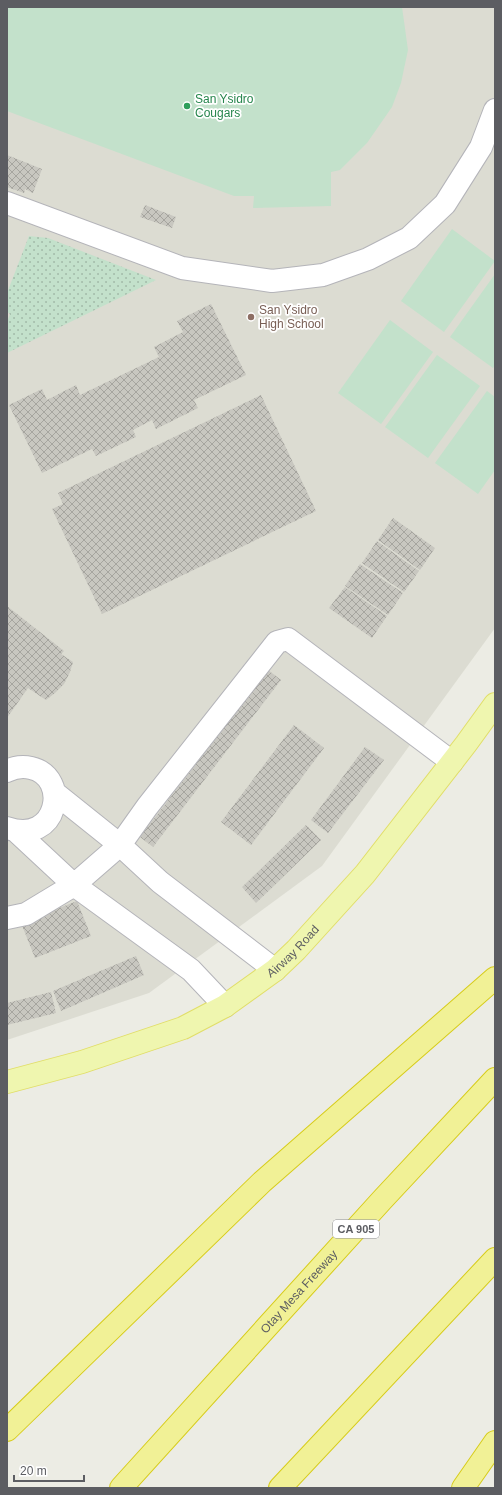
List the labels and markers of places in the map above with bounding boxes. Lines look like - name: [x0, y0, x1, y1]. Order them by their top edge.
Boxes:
- place label: San Ysidro Cougars: [195, 92, 254, 120]
- marker: San Ysidro Cougars: [182, 101, 192, 111]
- place label: San Ysidro High School: [259, 303, 324, 331]
- marker: San Ysidro High School: [246, 312, 256, 322]

